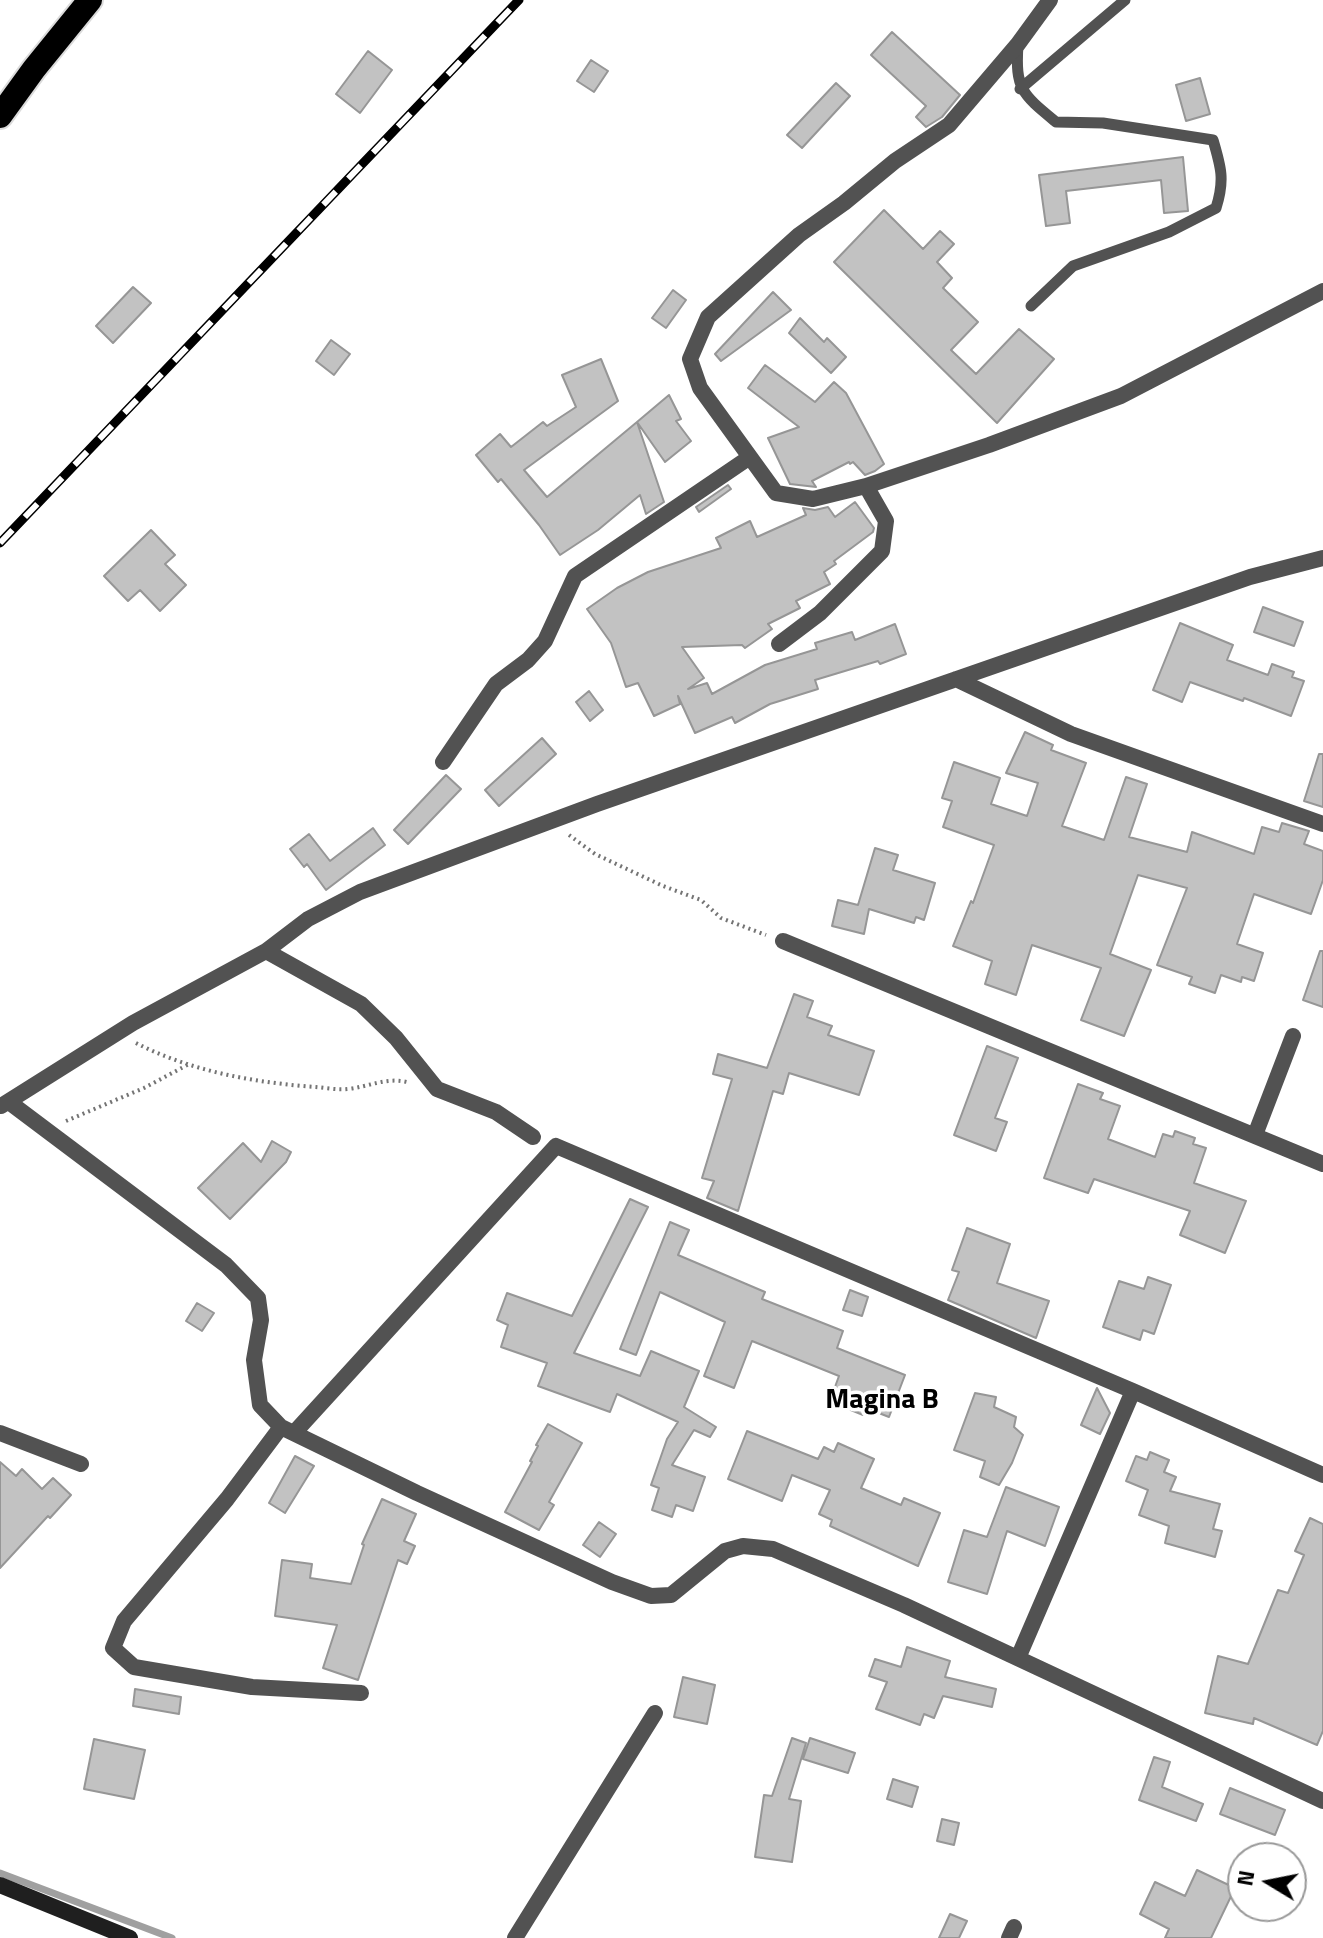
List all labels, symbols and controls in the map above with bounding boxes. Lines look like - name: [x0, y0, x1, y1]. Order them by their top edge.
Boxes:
- district label: Magina B: [825, 1384, 939, 1418]
- north arrow: [1227, 1842, 1307, 1922]
- text: N: [1227, 1868, 1263, 1889]

